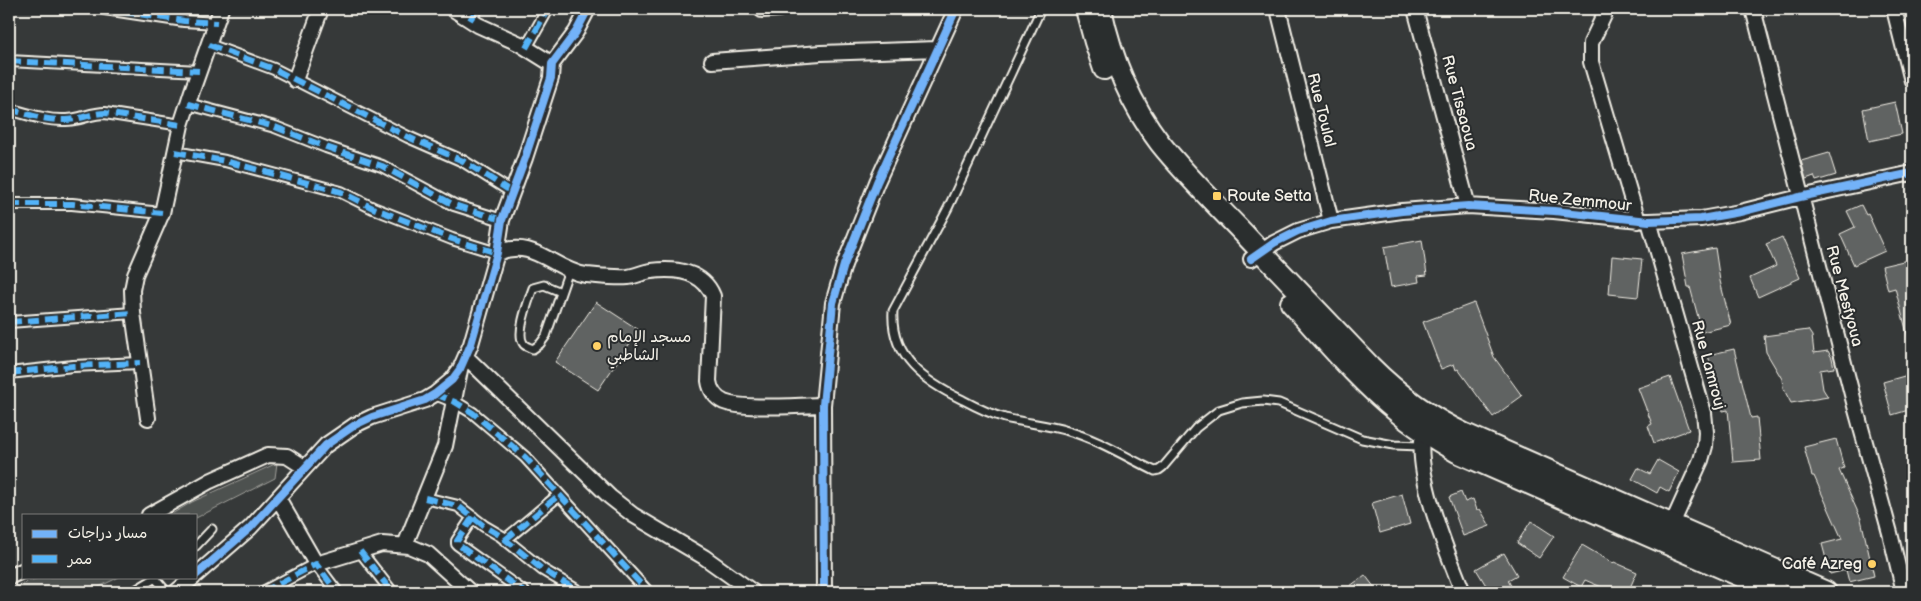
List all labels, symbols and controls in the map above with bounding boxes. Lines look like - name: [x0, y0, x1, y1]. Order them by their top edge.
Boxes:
- street label: Rue Tissaoua: [1437, 53, 1481, 153]
- street label: Rue Toulal: [1303, 71, 1339, 149]
- street label: Rue Zemmour: [1528, 186, 1633, 216]
- place label: Route Setta: [1227, 187, 1312, 206]
- marker: Route Setta: [1211, 190, 1223, 202]
- street label: Rue Mesfyoua: [1821, 243, 1867, 349]
- street label: Rue Lamrouj: [1687, 318, 1729, 412]
- place label: مسجد الإمام الشاطبي: [607, 328, 691, 369]
- marker: مسجد الإمام الشاطبي: [591, 340, 603, 352]
- legend: [22, 514, 198, 578]
- text: مسار دراجات: [68, 524, 147, 543]
- text: ممر: [66, 550, 92, 569]
- place label: Café Azreg: [1782, 555, 1862, 574]
- marker: Café Azreg: [1866, 558, 1878, 570]

